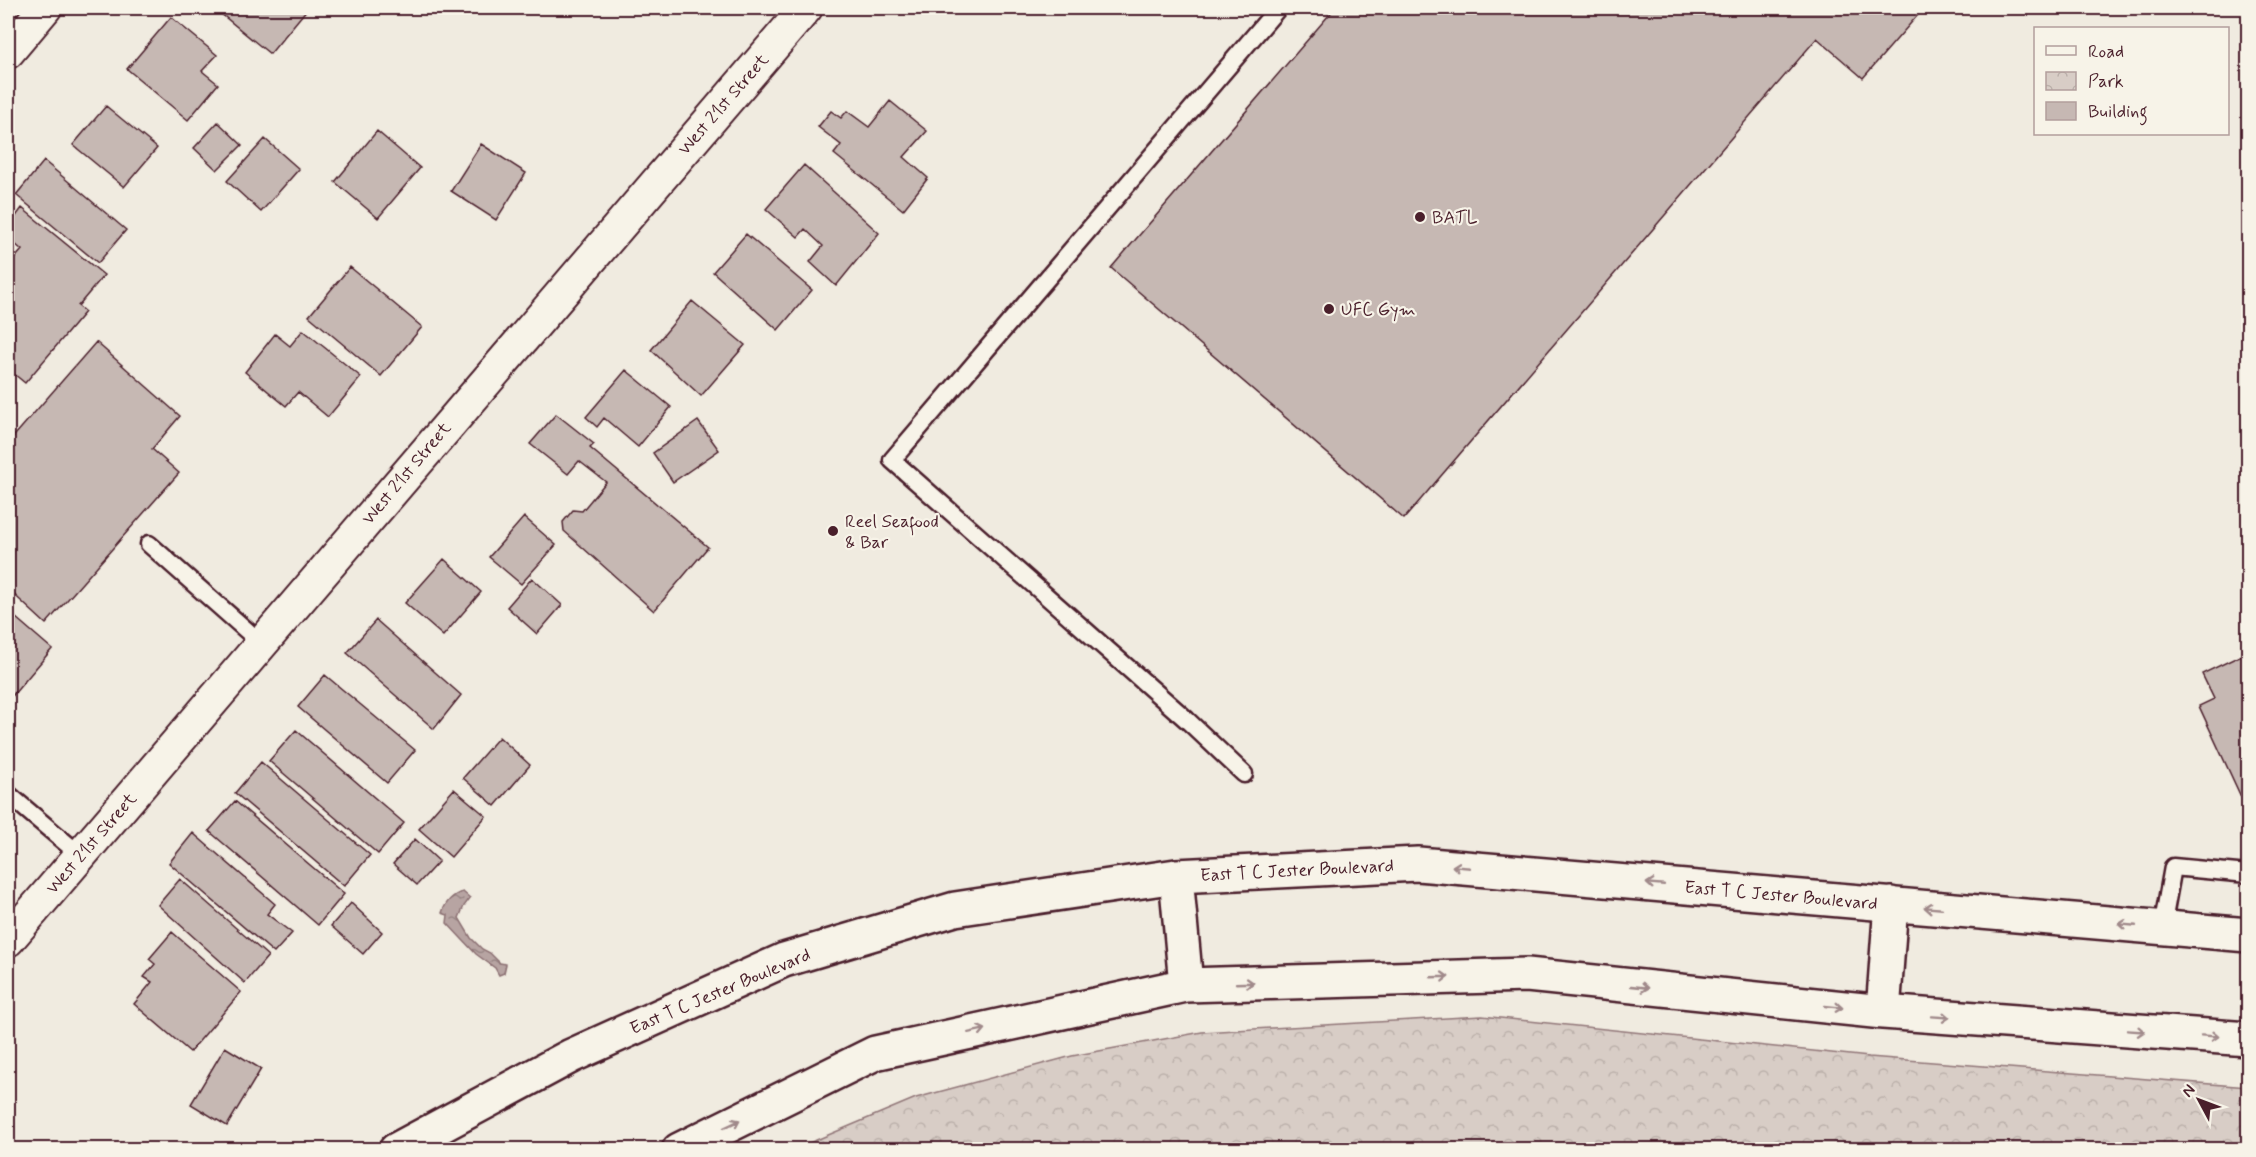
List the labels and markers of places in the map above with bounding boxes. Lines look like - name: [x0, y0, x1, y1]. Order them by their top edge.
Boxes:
- place label: BATL: [1432, 206, 1478, 230]
- marker: BATL: [1413, 210, 1427, 224]
- place label: UFC Gym: [1341, 298, 1416, 322]
- marker: UFC Gym: [1322, 302, 1336, 316]
- place label: Reel Seafood & Bar: [845, 510, 939, 555]
- marker: Reel Seafood & Bar: [826, 524, 840, 538]

